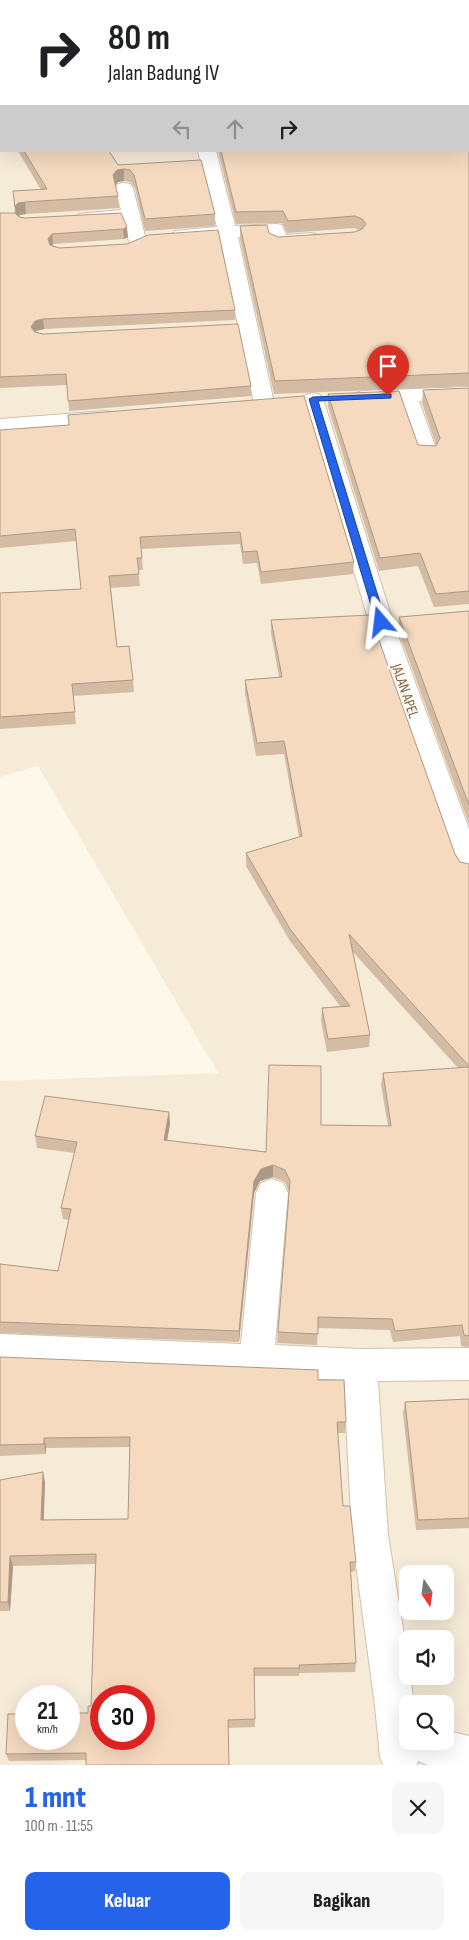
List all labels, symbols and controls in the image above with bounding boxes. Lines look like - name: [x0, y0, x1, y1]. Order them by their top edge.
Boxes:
- text: 80 m: [108, 17, 170, 60]
- icon: right: [25, 20, 90, 85]
- text: Jalan Badung IV: [108, 60, 219, 87]
- icon: left: [168, 115, 196, 143]
- icon: ahead: [221, 115, 249, 143]
- icon: right: [274, 115, 302, 143]
- pin: [367, 345, 409, 396]
- icon: arrive: [374, 352, 402, 380]
- position arrow: [354, 595, 406, 647]
- street label: JALAN APEL: [387, 660, 423, 721]
- north arrow: [399, 1565, 454, 1620]
- map controls: [399, 1565, 454, 1750]
- button: sound: [399, 1630, 454, 1685]
- speed limit sign: 30: [90, 1685, 155, 1750]
- button: search: [399, 1695, 454, 1750]
- text: 21: [37, 1696, 58, 1727]
- text: km/h: [37, 1722, 58, 1737]
- text: 1 mnt: [25, 1780, 86, 1816]
- button: close: [392, 1782, 444, 1834]
- text: 100 m · 11:55: [25, 1817, 93, 1836]
- button: Keluar: [25, 1872, 230, 1930]
- button: Bagikan: [240, 1872, 444, 1930]

